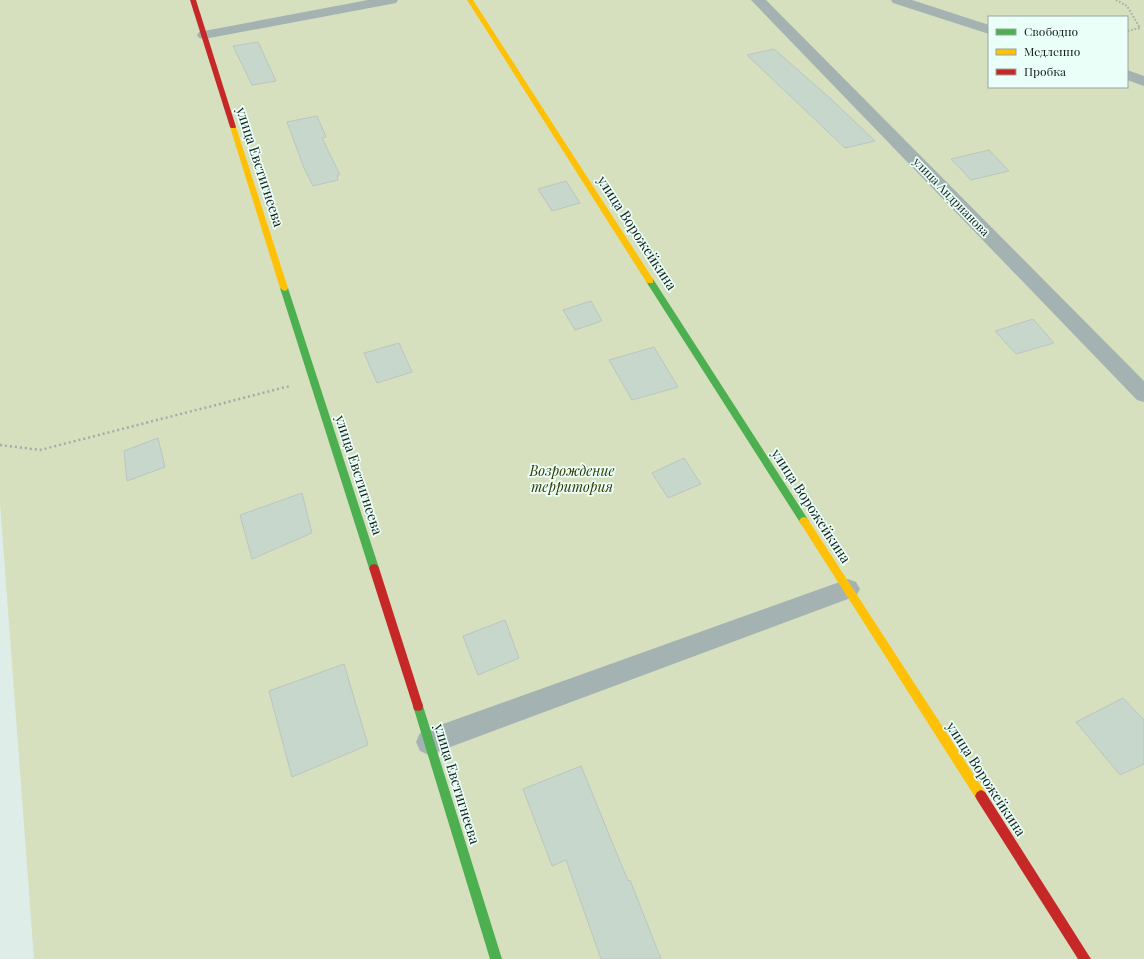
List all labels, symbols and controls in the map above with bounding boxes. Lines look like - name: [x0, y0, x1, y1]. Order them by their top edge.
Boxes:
- legend: [988, 16, 1128, 88]
- text: Свободно: [1024, 23, 1079, 39]
- text: Медленно: [1024, 43, 1081, 59]
- text: Пробка: [1024, 63, 1066, 79]
- street label: улица Евстигнеева: [232, 104, 289, 229]
- street label: улица Андрианова: [909, 153, 993, 239]
- street label: улица Ворожейкина: [593, 171, 682, 294]
- street label: улица Евстигнеева: [331, 412, 388, 537]
- street label: улица Ворожейкина: [767, 444, 856, 567]
- park label: Возрождение территория: [528, 461, 615, 496]
- street label: улица Ворожейкина: [942, 717, 1031, 840]
- street label: улица Евстигнеева: [430, 721, 485, 846]

